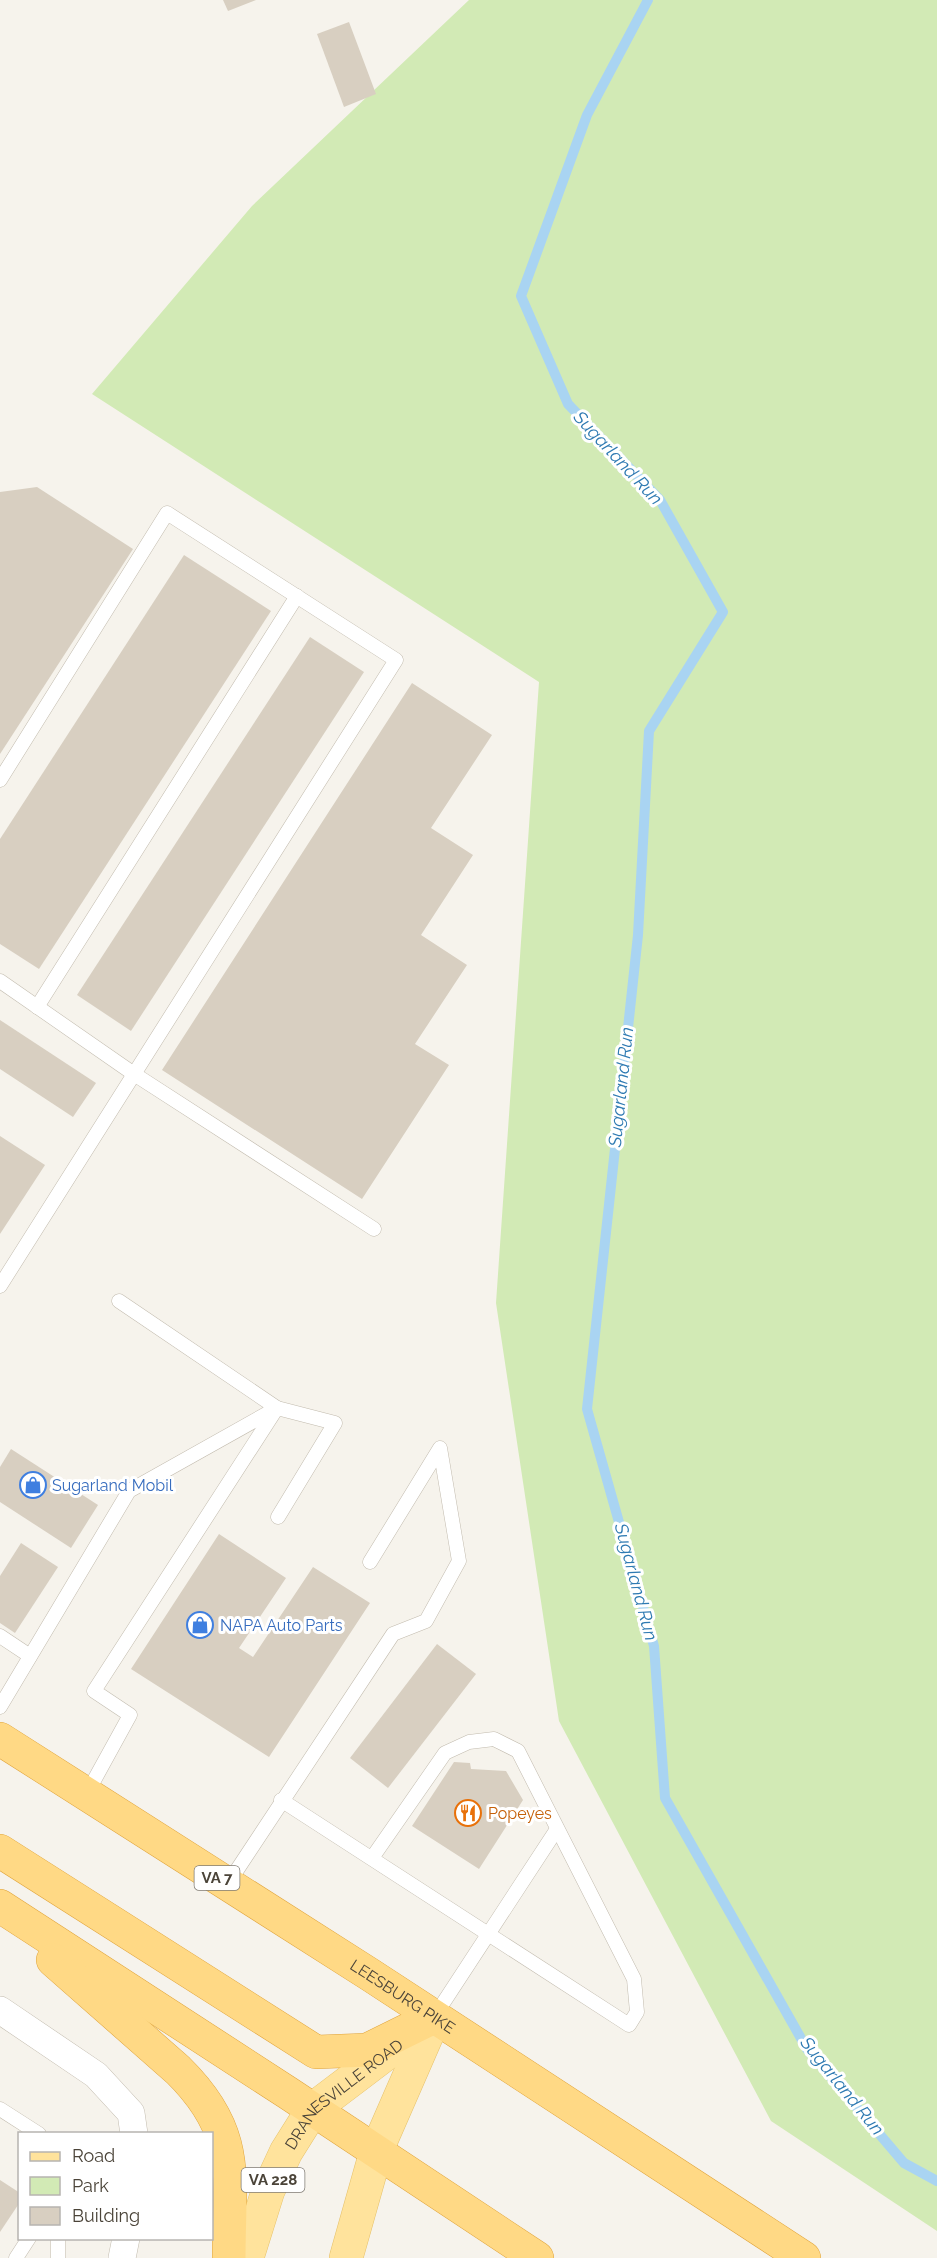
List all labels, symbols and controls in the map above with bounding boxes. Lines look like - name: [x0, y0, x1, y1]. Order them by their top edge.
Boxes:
- water label: Sugarland Run: [569, 406, 667, 509]
- water label: Sugarland Run: [604, 1026, 637, 1149]
- shop icon: Sugarland Mobil: [18, 1470, 48, 1500]
- place label: Sugarland Mobil: [52, 1476, 174, 1495]
- water label: Sugarland Run: [610, 1520, 662, 1643]
- shop icon: NAPA Auto Parts: [185, 1610, 215, 1640]
- place label: NAPA Auto Parts: [220, 1616, 343, 1635]
- restaurant icon: Popeyes: [453, 1798, 483, 1828]
- place label: Popeyes: [488, 1804, 552, 1823]
- road number: VA 7: [194, 1866, 240, 1890]
- street label: LEESBURG PIKE: [347, 1956, 459, 2038]
- water label: Sugarland Run: [796, 2031, 888, 2139]
- street label: DRANESVILLE ROAD: [281, 2035, 407, 2153]
- legend: [18, 2132, 213, 2240]
- text: Road: [72, 2145, 115, 2166]
- road number: VA 228: [242, 2168, 304, 2192]
- text: Park: [72, 2175, 109, 2196]
- text: Building: [72, 2205, 140, 2226]

